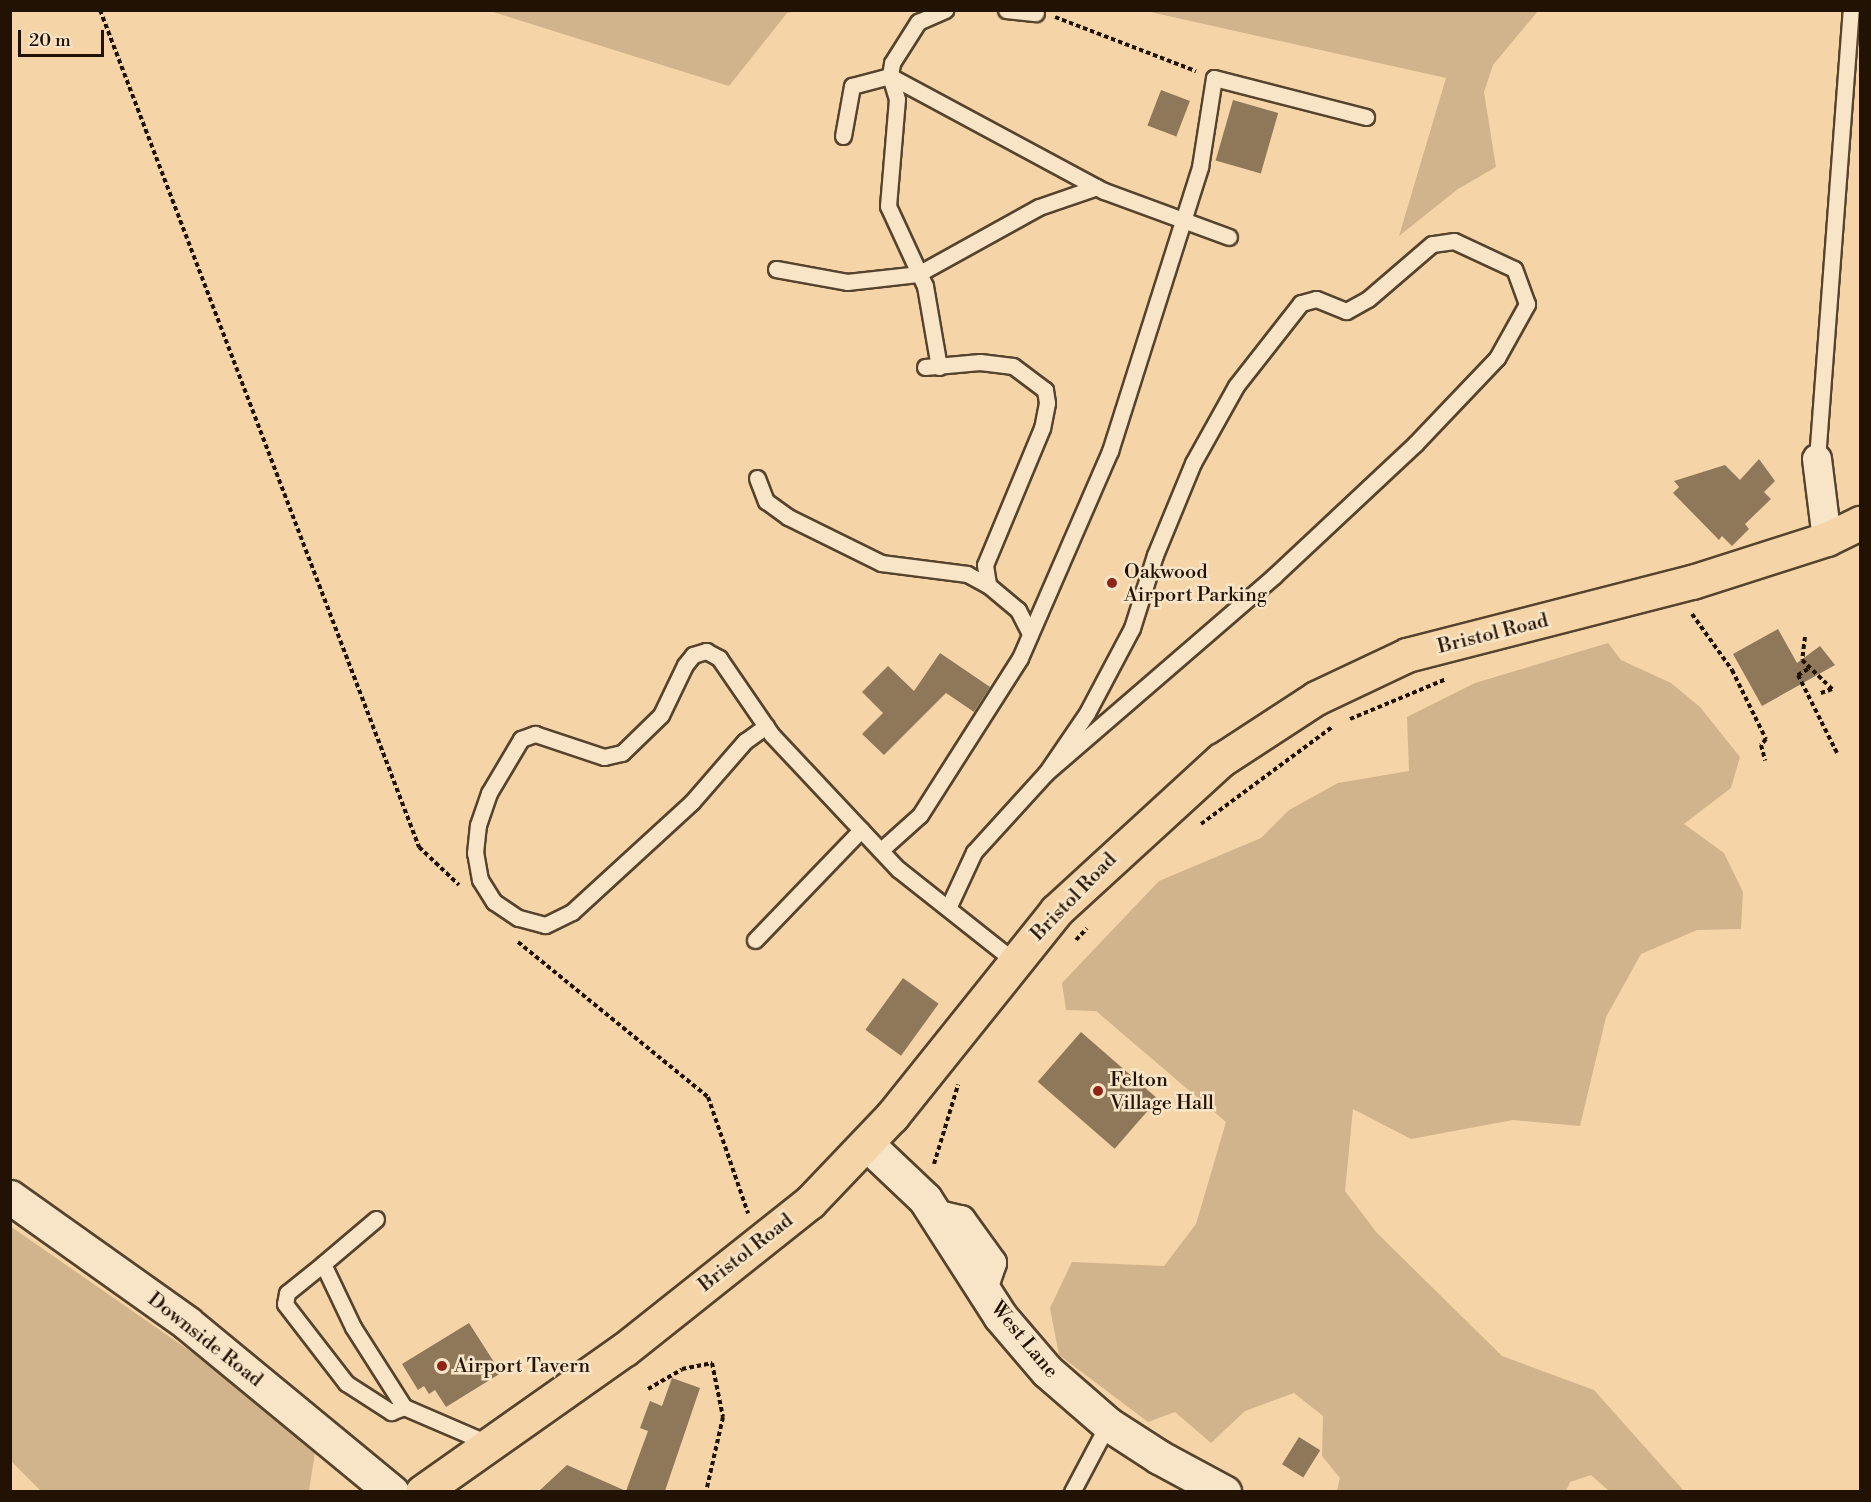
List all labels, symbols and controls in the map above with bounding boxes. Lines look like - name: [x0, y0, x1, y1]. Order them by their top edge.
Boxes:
- scale bar: [21, 18, 106, 56]
- text: 20 m: [29, 29, 71, 52]
- place label: Oakwood Airport Parking: [1124, 560, 1267, 607]
- marker: Oakwood Airport Parking: [1105, 576, 1119, 590]
- street label: Bristol Road: [1435, 609, 1551, 659]
- street label: Bristol Road: [1026, 848, 1122, 946]
- place label: Felton Village Hall: [1110, 1068, 1214, 1115]
- marker: Felton Village Hall: [1091, 1084, 1105, 1098]
- street label: Bristol Road: [694, 1209, 798, 1297]
- street label: Downside Road: [143, 1288, 267, 1392]
- street label: West Lane: [985, 1297, 1063, 1383]
- place label: Airport Tavern: [454, 1354, 590, 1378]
- marker: Airport Tavern: [435, 1359, 449, 1373]

